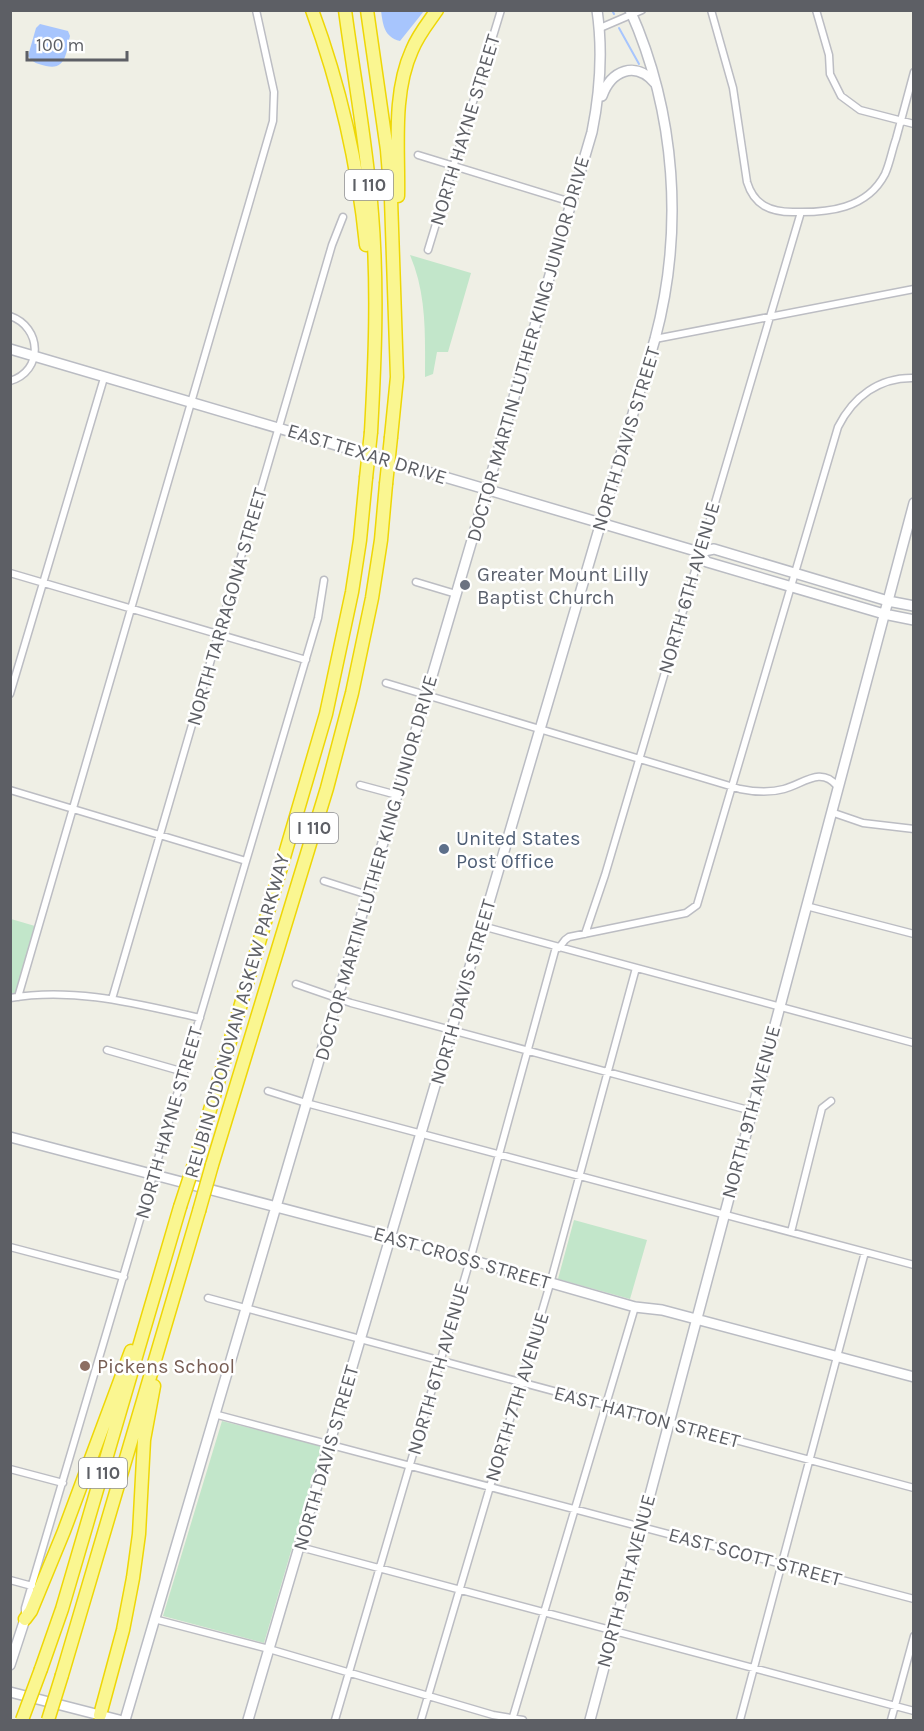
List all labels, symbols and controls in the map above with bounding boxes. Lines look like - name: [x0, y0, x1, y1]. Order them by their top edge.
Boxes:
- scale bar: [27, 24, 128, 62]
- street label: NORTH HAYNE STREET: [425, 32, 505, 228]
- text: 100 m: [36, 34, 84, 56]
- street label: DOCTOR MARTIN LUTHER KING JUNIOR DRIVE: [462, 154, 594, 544]
- road number: I 110: [345, 170, 393, 200]
- street label: NORTH DAVIS STREET: [587, 344, 665, 534]
- street label: EAST TEXAR DRIVE: [284, 419, 450, 489]
- street label: NORTH TARRAGONA STREET: [182, 485, 272, 729]
- street label: NORTH 6TH AVENUE: [653, 499, 725, 677]
- place label: Greater Mount Lilly Baptist Church: [477, 563, 648, 609]
- marker: Greater Mount Lilly Baptist Church: [458, 578, 472, 592]
- street label: DOCTOR MARTIN LUTHER KING JUNIOR DRIVE: [310, 673, 442, 1063]
- road number: I 110: [290, 813, 338, 843]
- place label: United States Post Office: [456, 827, 580, 873]
- marker: United States Post Office: [437, 842, 451, 856]
- street label: REUBIN O'DONOVAN ASKEW PARKWAY: [180, 851, 294, 1181]
- street label: NORTH DAVIS STREET: [426, 897, 500, 1087]
- street label: NORTH 9TH AVENUE: [717, 1023, 785, 1201]
- street label: NORTH HAYNE STREET: [131, 1024, 207, 1222]
- street label: EAST CROSS STREET: [371, 1222, 553, 1294]
- street label: NORTH 6TH AVENUE: [402, 1280, 474, 1458]
- street label: NORTH 7TH AVENUE: [480, 1310, 554, 1484]
- place label: Pickens School: [97, 1355, 235, 1378]
- marker: Pickens School: [78, 1359, 92, 1373]
- street label: NORTH DAVIS STREET: [289, 1363, 363, 1553]
- street label: EAST HATTON STREET: [551, 1381, 743, 1453]
- road number: I 110: [79, 1458, 127, 1488]
- street label: NORTH 9TH AVENUE: [592, 1492, 660, 1670]
- street label: EAST SCOTT STREET: [666, 1523, 844, 1591]

